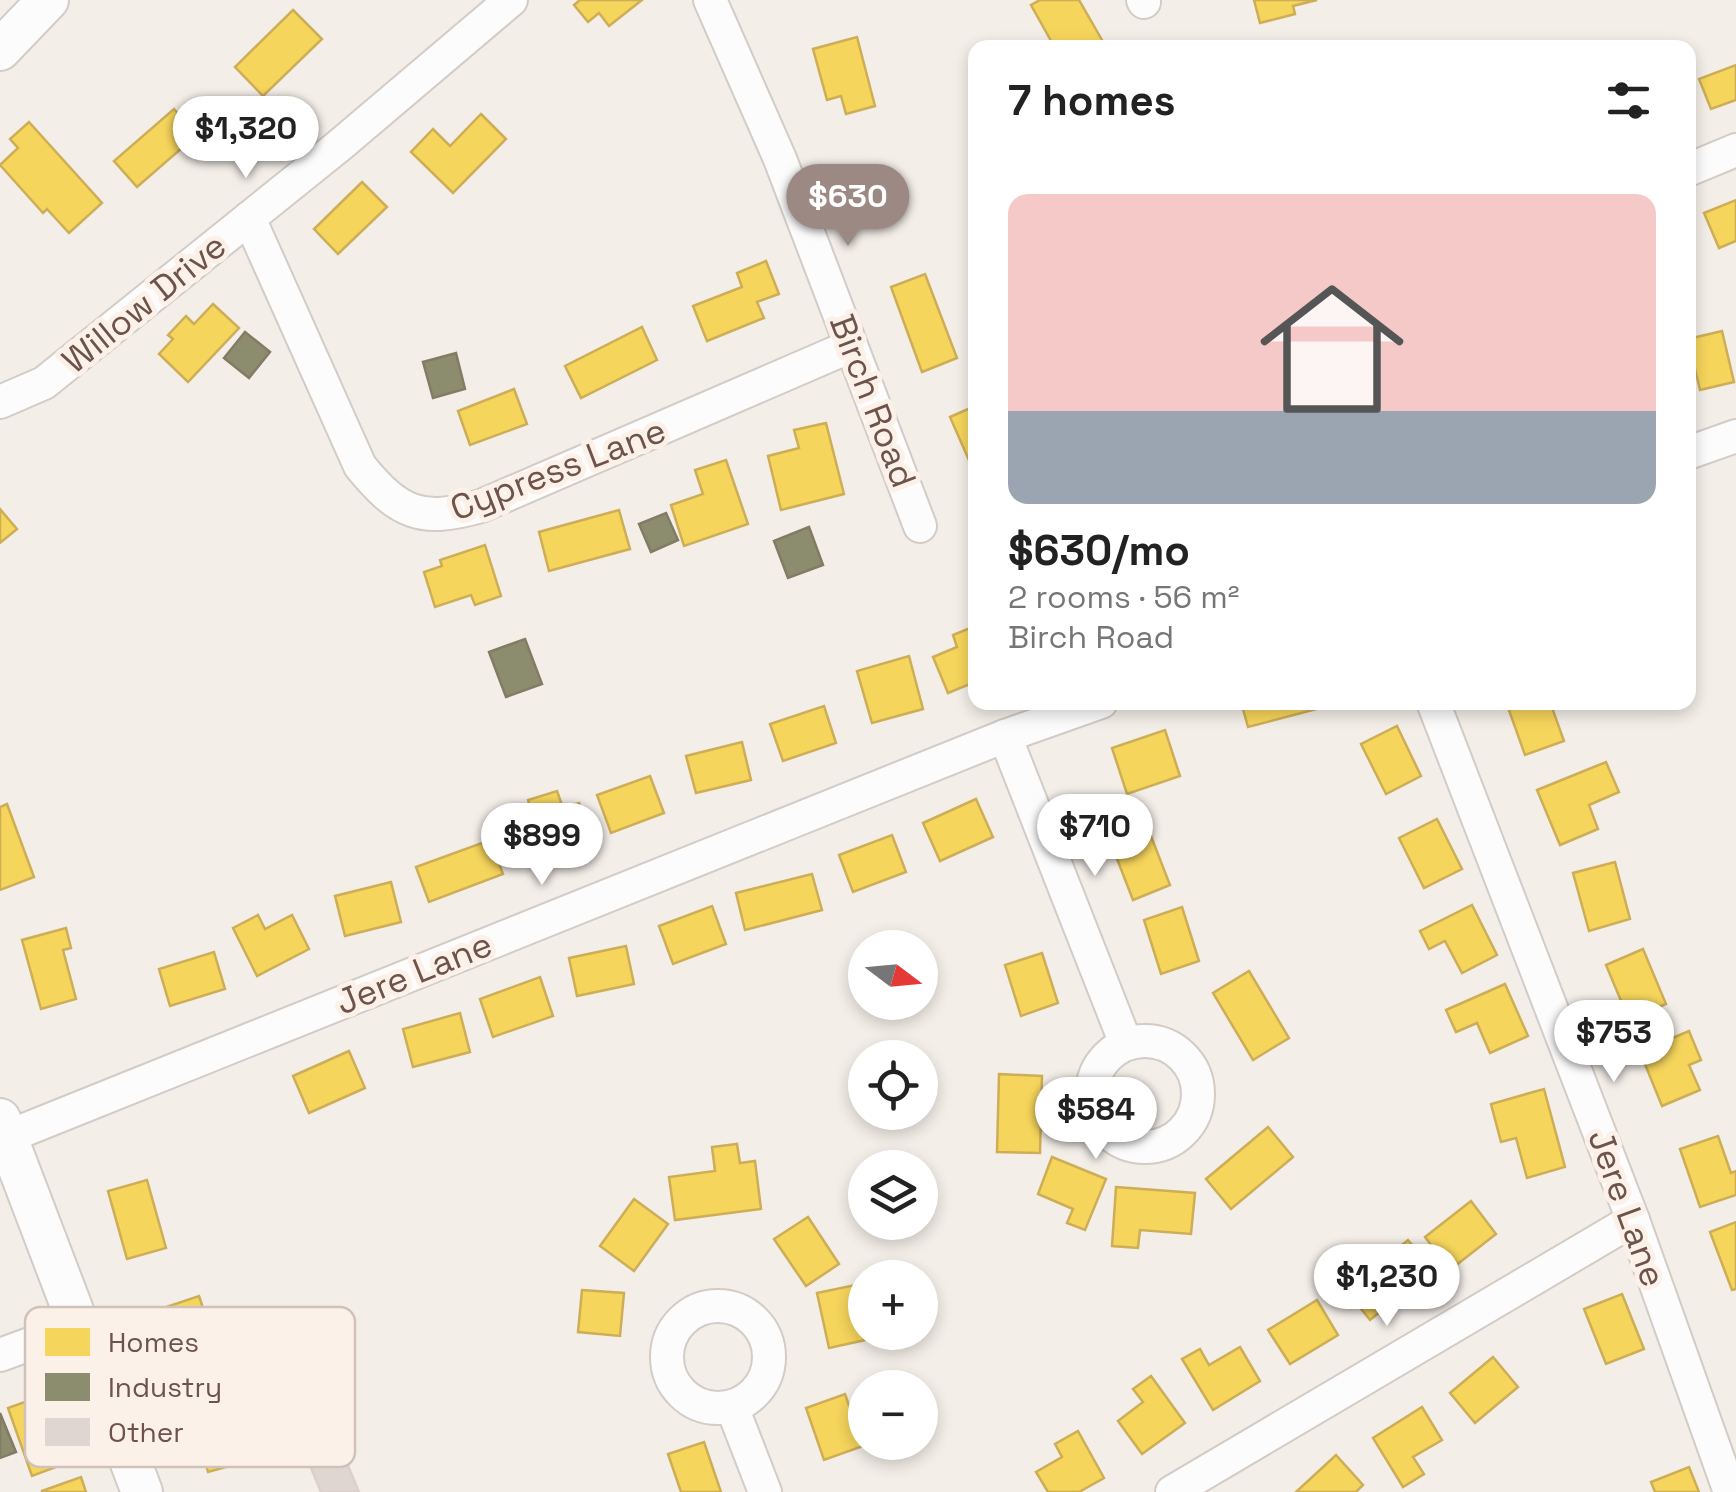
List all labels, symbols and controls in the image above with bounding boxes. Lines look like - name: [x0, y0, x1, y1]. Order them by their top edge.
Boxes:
- icon: filters: [1601, 73, 1656, 128]
- text: 7 homes: [1008, 74, 1176, 127]
- pin: $1,320: [165, 96, 327, 181]
- text: $1,320: [195, 108, 297, 148]
- pin: $630: [789, 164, 907, 249]
- text: $630: [808, 176, 888, 216]
- street label: Willow Drive: [53, 223, 235, 383]
- icon: home: [1242, 259, 1422, 439]
- street label: Birch Road: [820, 308, 926, 494]
- street label: Cypress Lane: [444, 408, 672, 530]
- text: $630/mo: [1008, 524, 1190, 577]
- text: 2 rooms · 56 m²: [1008, 577, 1240, 617]
- text: Birch Road: [1008, 617, 1174, 657]
- pin: $710: [1036, 794, 1154, 879]
- pin: $899: [483, 803, 601, 888]
- text: $710: [1059, 806, 1131, 846]
- text: $899: [503, 815, 581, 855]
- street label: Jere Lane: [330, 922, 498, 1024]
- north arrow: [848, 930, 938, 1020]
- map controls: [848, 930, 938, 1460]
- pin: $753: [1555, 1000, 1673, 1085]
- text: $753: [1576, 1012, 1652, 1052]
- button: locate: [848, 1040, 938, 1130]
- pin: $584: [1037, 1077, 1155, 1162]
- text: $584: [1057, 1089, 1135, 1129]
- street label: Jere Lane: [1578, 1123, 1676, 1293]
- button: layers: [848, 1150, 938, 1240]
- pin: $1,230: [1306, 1244, 1468, 1329]
- text: $1,230: [1336, 1256, 1438, 1296]
- button: +: [848, 1260, 938, 1350]
- legend: [25, 1307, 355, 1467]
- text: Homes: [108, 1324, 199, 1360]
- text: Industry: [108, 1369, 222, 1405]
- button: −: [848, 1370, 938, 1460]
- text: Other: [108, 1414, 184, 1450]

